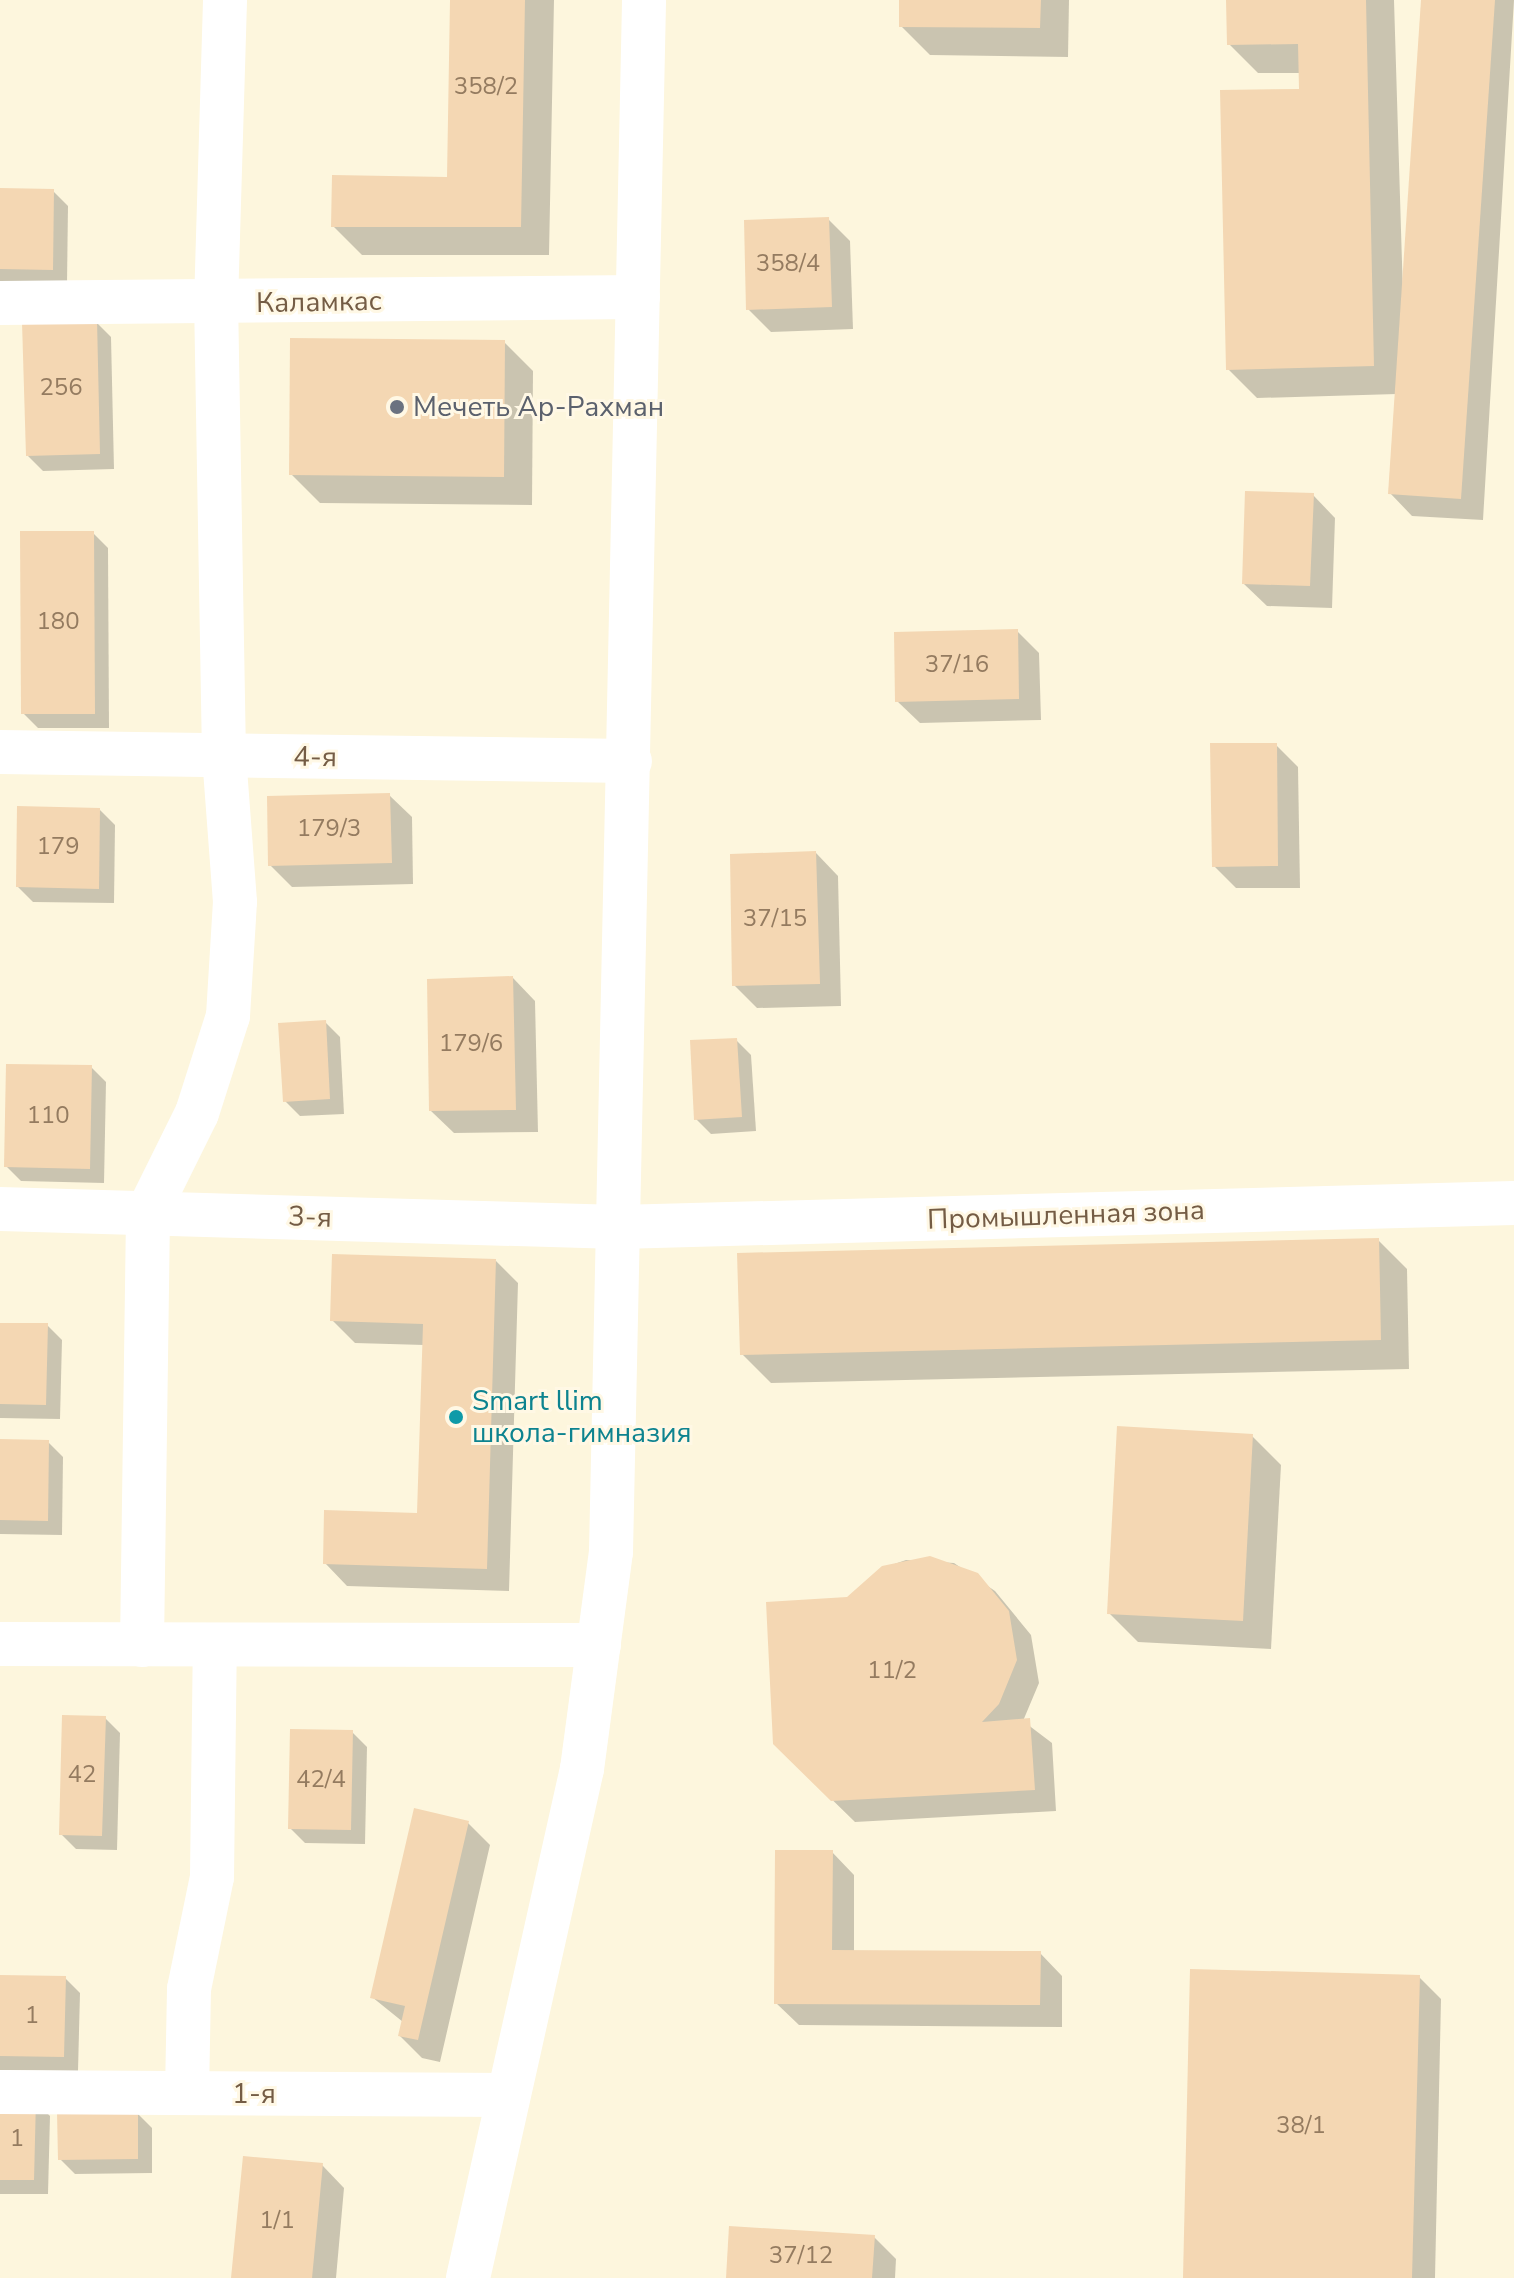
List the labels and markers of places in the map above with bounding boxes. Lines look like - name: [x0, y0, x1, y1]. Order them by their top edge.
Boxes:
- place label: Мечеть Ар-Рахман: [413, 390, 664, 424]
- marker: Мечеть Ар-Рахман: [388, 398, 406, 416]
- place label: Smart llim школа-гимназия: [472, 1384, 692, 1450]
- marker: Smart llim школа-гимназия: [447, 1408, 465, 1426]

